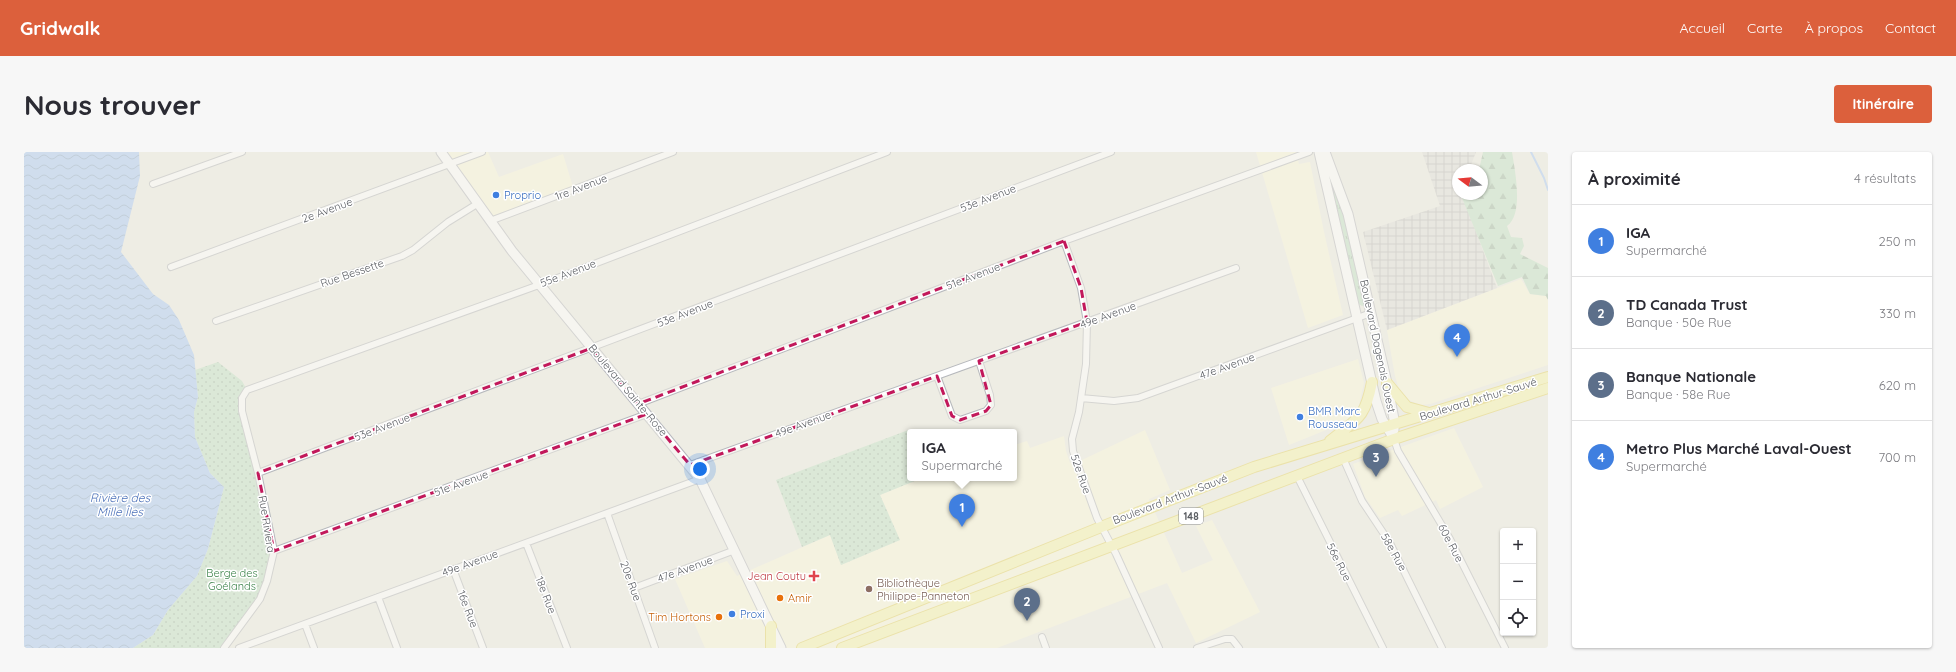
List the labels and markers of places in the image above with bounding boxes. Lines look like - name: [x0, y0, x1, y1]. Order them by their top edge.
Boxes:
- place label: Proprio: [504, 188, 541, 202]
- marker: Proprio: [491, 190, 501, 200]
- pin: 4: [1444, 324, 1470, 357]
- place label: BMR Marc Rousseau: [1308, 404, 1360, 431]
- marker: BMR Marc Rousseau: [1295, 412, 1305, 422]
- pin: 3: [1363, 444, 1389, 477]
- pin: 1: [949, 494, 975, 527]
- place label: Jean Coutu: [747, 569, 806, 583]
- marker: Jean Coutu: [809, 571, 819, 581]
- place label: Bibliothèque Philippe-Panneton: [877, 576, 970, 603]
- marker: Bibliothèque Philippe-Panneton: [864, 584, 874, 594]
- pin: 2: [1014, 588, 1040, 621]
- place label: Amir: [788, 591, 813, 605]
- marker: Amir: [775, 593, 785, 603]
- place label: Proxi: [740, 607, 765, 621]
- marker: Proxi: [727, 609, 737, 619]
- place label: Tim Hortons: [648, 610, 711, 624]
- marker: Tim Hortons: [714, 612, 724, 622]

